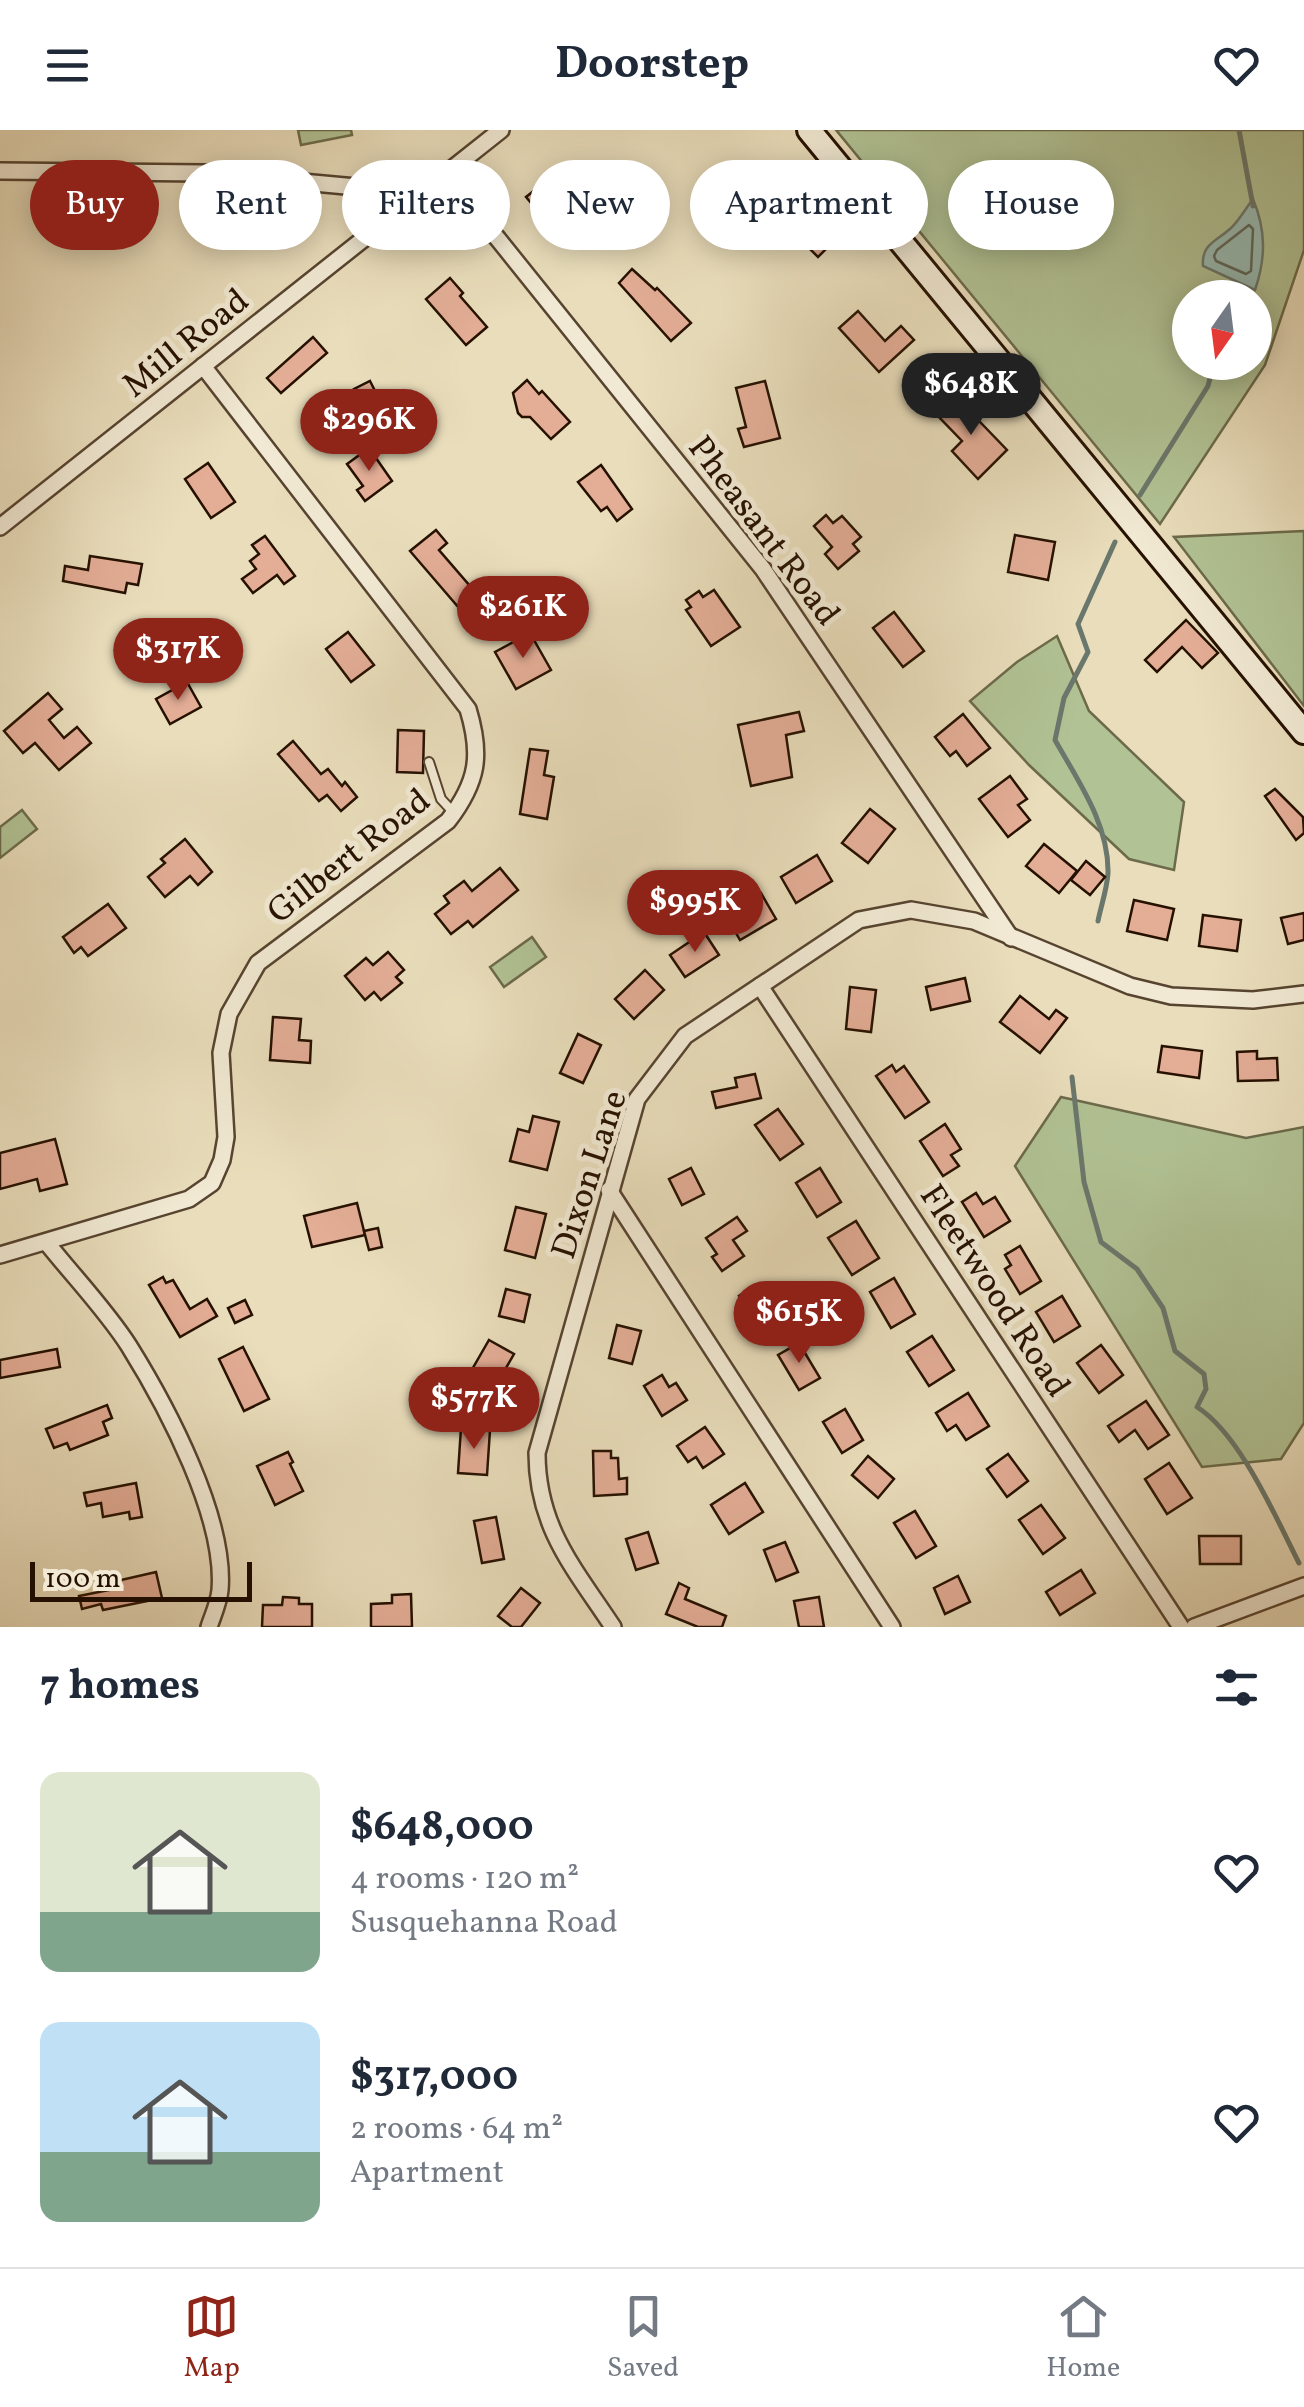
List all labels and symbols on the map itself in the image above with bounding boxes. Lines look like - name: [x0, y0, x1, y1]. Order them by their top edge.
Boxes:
- street label: Mill Road: [113, 278, 260, 410]
- north arrow: [1172, 280, 1272, 380]
- pin: $648K: [901, 353, 1041, 438]
- pin: $296K: [299, 389, 439, 474]
- street label: Pheasant Road: [675, 427, 850, 637]
- pin: $261K: [453, 576, 593, 661]
- pin: $317K: [108, 618, 248, 703]
- street label: Gilbert Road: [258, 778, 442, 936]
- pin: $995K: [625, 870, 765, 955]
- street label: Dixon Lane: [541, 1084, 641, 1265]
- street label: Fleetwood Road: [907, 1176, 1080, 1408]
- pin: $615K: [729, 1281, 869, 1366]
- pin: $577K: [404, 1367, 544, 1452]
- scale bar: [30, 1557, 252, 1602]

